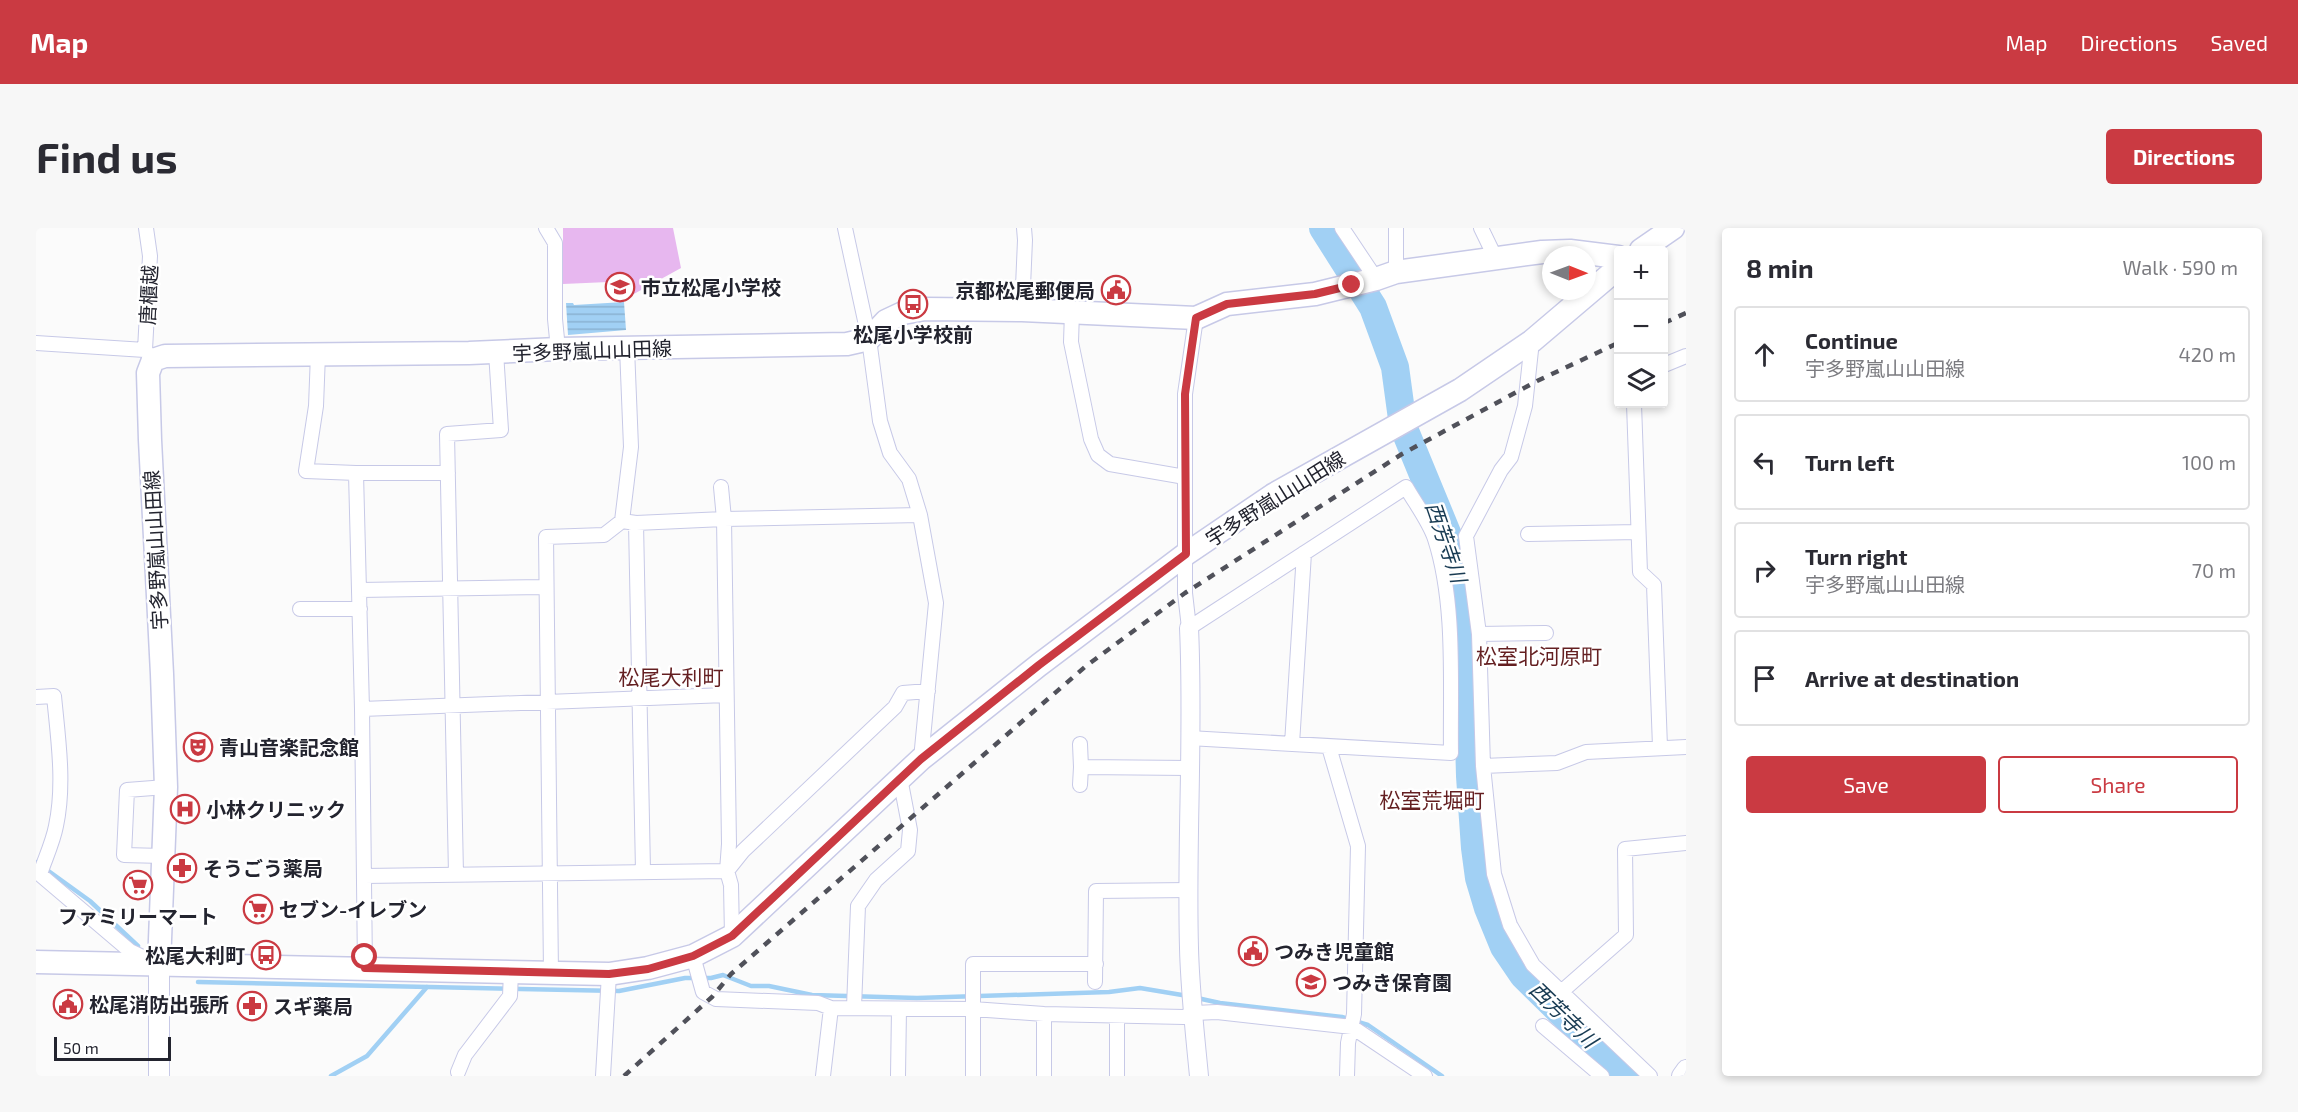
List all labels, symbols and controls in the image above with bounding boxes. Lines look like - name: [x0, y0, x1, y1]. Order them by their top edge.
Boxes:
- text: Map: [30, 25, 88, 59]
- text: Map: [2005, 30, 2048, 55]
- text: Directions: [2081, 30, 2177, 55]
- text: Saved: [2210, 30, 2268, 55]
- button: Directions: [2106, 129, 2262, 184]
- text: Find us: [36, 131, 178, 181]
- north arrow: [1542, 246, 1596, 300]
- map controls: [1614, 246, 1668, 408]
- button: +: [1614, 246, 1668, 300]
- text: 8 min: [1746, 252, 1814, 283]
- text: Walk · 590 m: [2123, 255, 2238, 279]
- street label: 唐櫃越: [134, 264, 162, 326]
- school or university icon: 市立松尾小学校: [604, 271, 636, 303]
- route end: [1338, 271, 1364, 297]
- public building icon: 京都松尾郵便局: [1100, 274, 1132, 306]
- place label: 市立松尾小学校: [641, 275, 781, 299]
- place label: 京都松尾郵便局: [955, 278, 1095, 302]
- bus stop icon: 松尾小学校前: [897, 288, 929, 320]
- button: −: [1614, 300, 1668, 354]
- place label: 松尾小学校前: [853, 322, 973, 346]
- text: Continue: [1805, 327, 1898, 353]
- street label: 宇多野嵐山山田線: [512, 335, 672, 365]
- icon: ahead: [1748, 338, 1781, 371]
- text: 420 m: [2178, 342, 2236, 366]
- button: layers: [1614, 354, 1668, 408]
- text: 宇多野嵐山山田線: [1805, 356, 1965, 380]
- street label: 宇多野嵐山山田線: [1201, 445, 1349, 551]
- icon: left: [1748, 446, 1781, 479]
- text: Turn left: [1805, 449, 1894, 475]
- text: 100 m: [2182, 450, 2236, 474]
- street label: 宇多野嵐山山田線: [139, 469, 171, 631]
- water label: 西芳寺川: [1422, 498, 1473, 588]
- text: Turn right: [1805, 543, 1907, 569]
- icon: right: [1748, 554, 1781, 587]
- text: 70 m: [2192, 558, 2236, 582]
- text: 宇多野嵐山山田線: [1805, 572, 1965, 596]
- district label: 松室北河原町: [1476, 643, 1602, 668]
- icon: arrive: [1748, 662, 1781, 695]
- district label: 松尾大利町: [619, 664, 724, 689]
- text: Arrive at destination: [1805, 665, 2019, 691]
- theatre icon: 青山音楽記念館: [182, 731, 214, 763]
- place label: 青山音楽記念館: [219, 735, 359, 759]
- button: Save: [1746, 756, 1986, 813]
- button: Share: [1998, 756, 2238, 813]
- district label: 松室荒堀町: [1380, 787, 1485, 812]
- hospital icon: 小林クリニック: [169, 793, 201, 825]
- place label: 小林クリニック: [206, 797, 346, 821]
- pharmacy icon: そうごう薬局: [166, 852, 198, 884]
- place label: そうごう薬局: [203, 856, 323, 880]
- supermarket icon: ファミリーマート: [122, 869, 154, 901]
- supermarket icon: セブン-イレブン: [242, 893, 274, 925]
- place label: セブン-イレブン: [279, 897, 427, 921]
- place label: ファミリーマート: [58, 904, 218, 928]
- public building icon: つみき児童館: [1237, 935, 1269, 967]
- bus stop icon: 松尾大利町: [250, 939, 282, 971]
- place label: つみき児童館: [1274, 939, 1394, 963]
- place label: 松尾大利町: [145, 943, 245, 967]
- route start: [351, 943, 377, 969]
- school or university icon: つみき保育園: [1295, 966, 1327, 998]
- place label: つみき保育園: [1332, 970, 1452, 994]
- water label: 西芳寺川: [1525, 976, 1604, 1054]
- public building icon: 松尾消防出張所: [52, 988, 84, 1020]
- pharmacy icon: スギ薬局: [236, 990, 268, 1022]
- place label: 松尾消防出張所: [89, 992, 229, 1016]
- place label: スギ薬局: [273, 994, 353, 1018]
- scale bar: [54, 1034, 171, 1062]
- text: 50 m: [63, 1038, 99, 1057]

